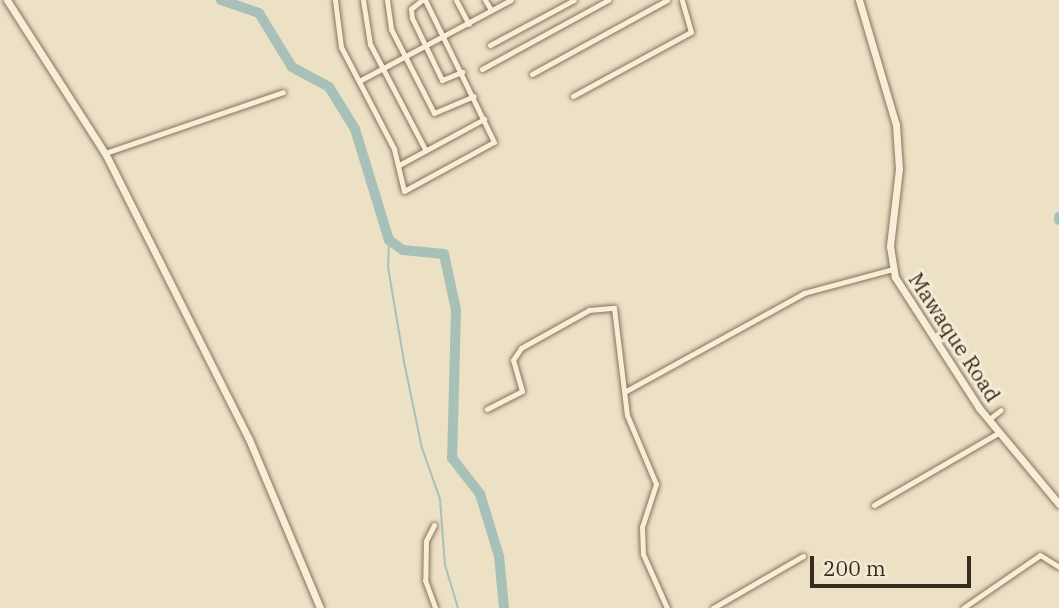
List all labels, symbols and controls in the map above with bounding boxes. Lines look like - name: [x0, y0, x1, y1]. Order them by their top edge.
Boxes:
- street label: Mawaque Road: [904, 268, 1006, 406]
- scale bar: [814, 542, 975, 586]
- text: 200 m: [823, 554, 886, 582]

